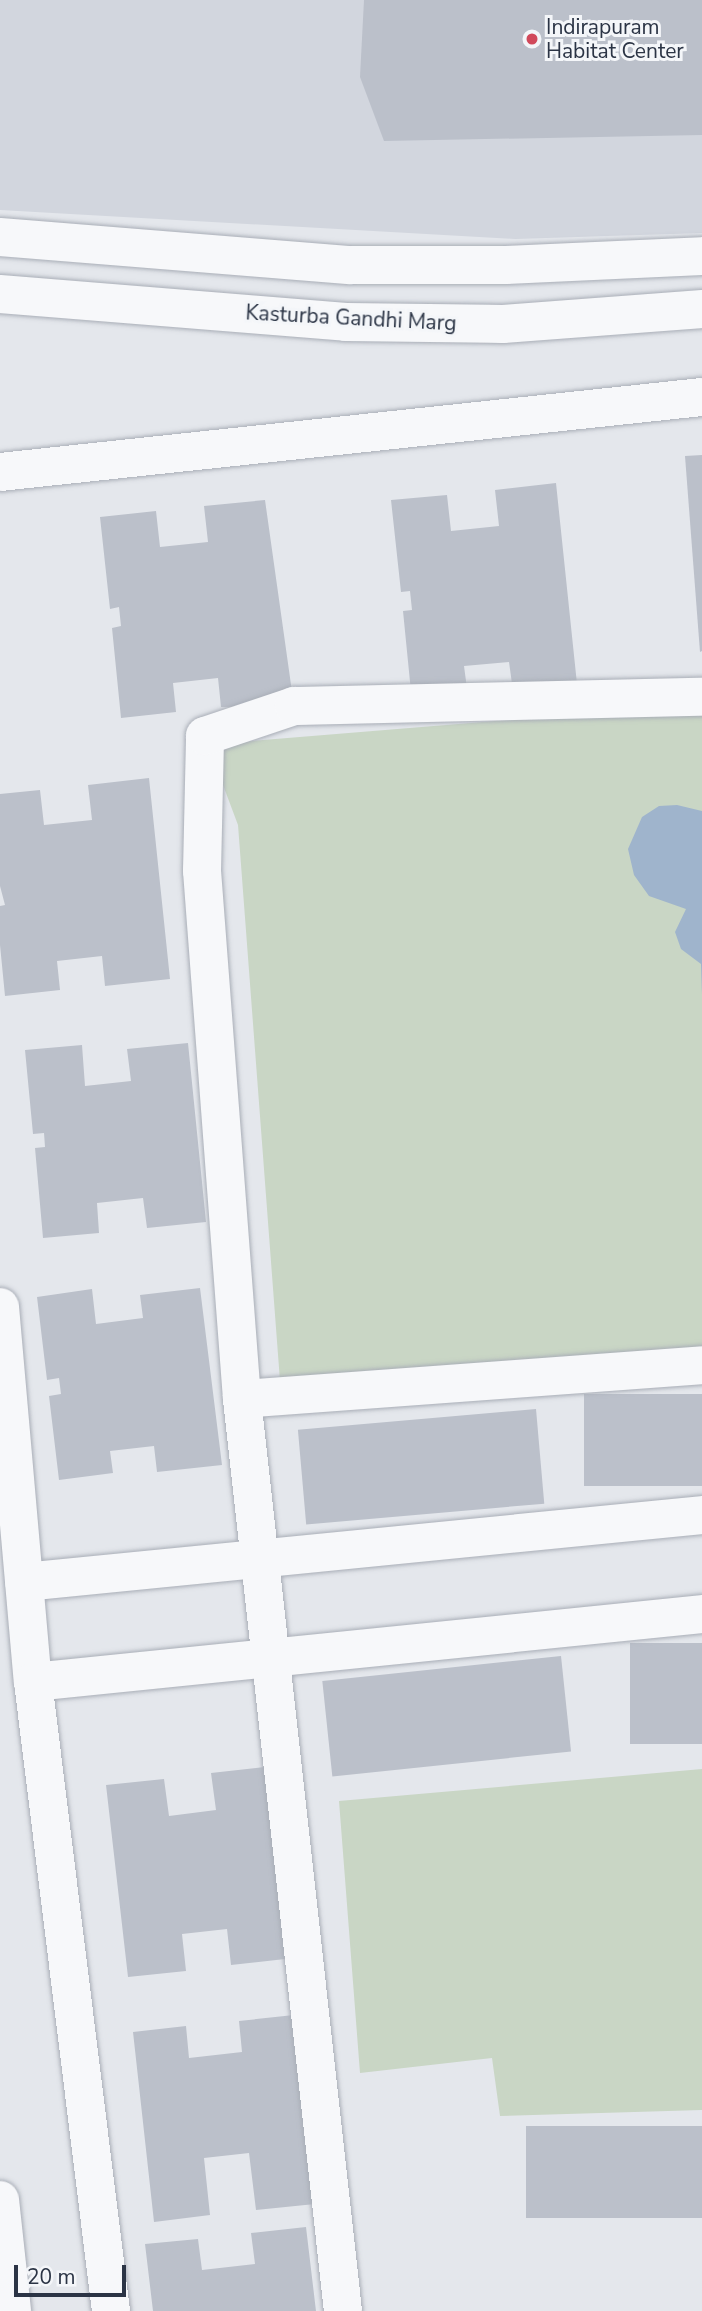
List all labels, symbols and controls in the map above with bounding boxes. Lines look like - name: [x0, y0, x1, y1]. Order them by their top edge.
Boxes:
- place label: Indirapuram Habitat Center: [546, 14, 684, 64]
- marker: Indirapuram Habitat Center: [524, 31, 540, 47]
- street label: Kasturba Gandhi Marg: [245, 300, 457, 336]
- scale bar: [18, 2252, 130, 2296]
- text: 20 m: [27, 2263, 76, 2291]

